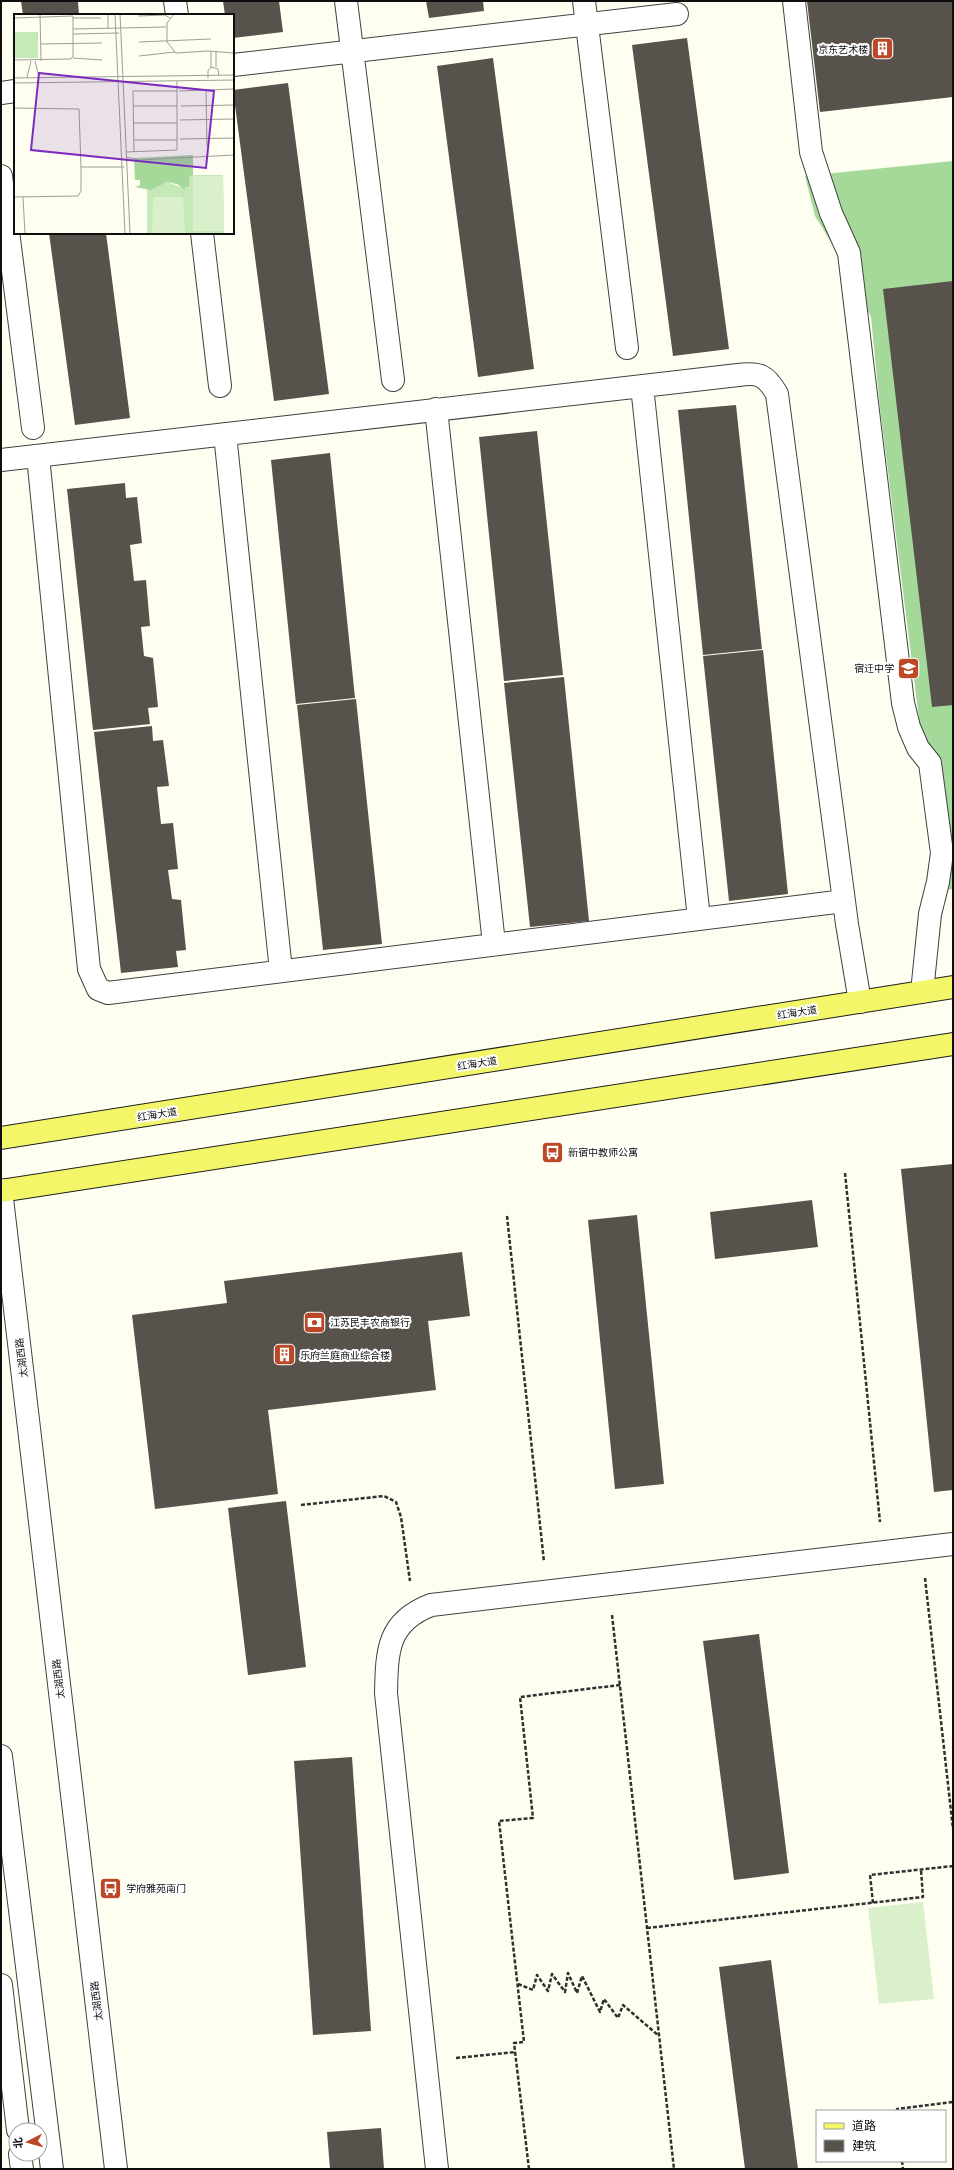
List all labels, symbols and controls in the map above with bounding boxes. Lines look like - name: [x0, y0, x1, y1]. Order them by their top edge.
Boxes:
- inset map: [14, 14, 234, 234]
- building icon: 京东艺术楼: [870, 36, 896, 62]
- place label: 京东艺术楼: [818, 42, 868, 56]
- school or university icon: 宿迁中学: [896, 655, 922, 681]
- place label: 宿迁中学: [854, 661, 894, 675]
- street label: 红海大道: [776, 1002, 818, 1022]
- street label: 红海大道: [456, 1053, 498, 1073]
- street label: 红海大道: [136, 1104, 178, 1124]
- bus stop icon: 新宿中教师公寓: [540, 1139, 566, 1165]
- place label: 新宿中教师公寓: [568, 1145, 638, 1159]
- bank icon: 江苏民丰农商银行: [301, 1309, 327, 1335]
- place label: 江苏民丰农商银行: [330, 1315, 410, 1329]
- street label: 太湖西路: [12, 1337, 30, 1379]
- building icon: 乐府兰庭商业综合楼: [271, 1342, 297, 1368]
- place label: 乐府兰庭商业综合楼: [300, 1348, 390, 1362]
- street label: 太湖西路: [49, 1658, 67, 1700]
- bus stop icon: 学府雅苑南门: [97, 1875, 123, 1901]
- place label: 学府雅苑南门: [126, 1881, 186, 1895]
- street label: 太湖西路: [87, 1980, 105, 2022]
- legend: [816, 2110, 946, 2162]
- text: 道路: [852, 2117, 876, 2133]
- north arrow: [8, 2122, 48, 2162]
- text: 北: [10, 2137, 26, 2149]
- text: 建筑: [852, 2137, 876, 2153]

